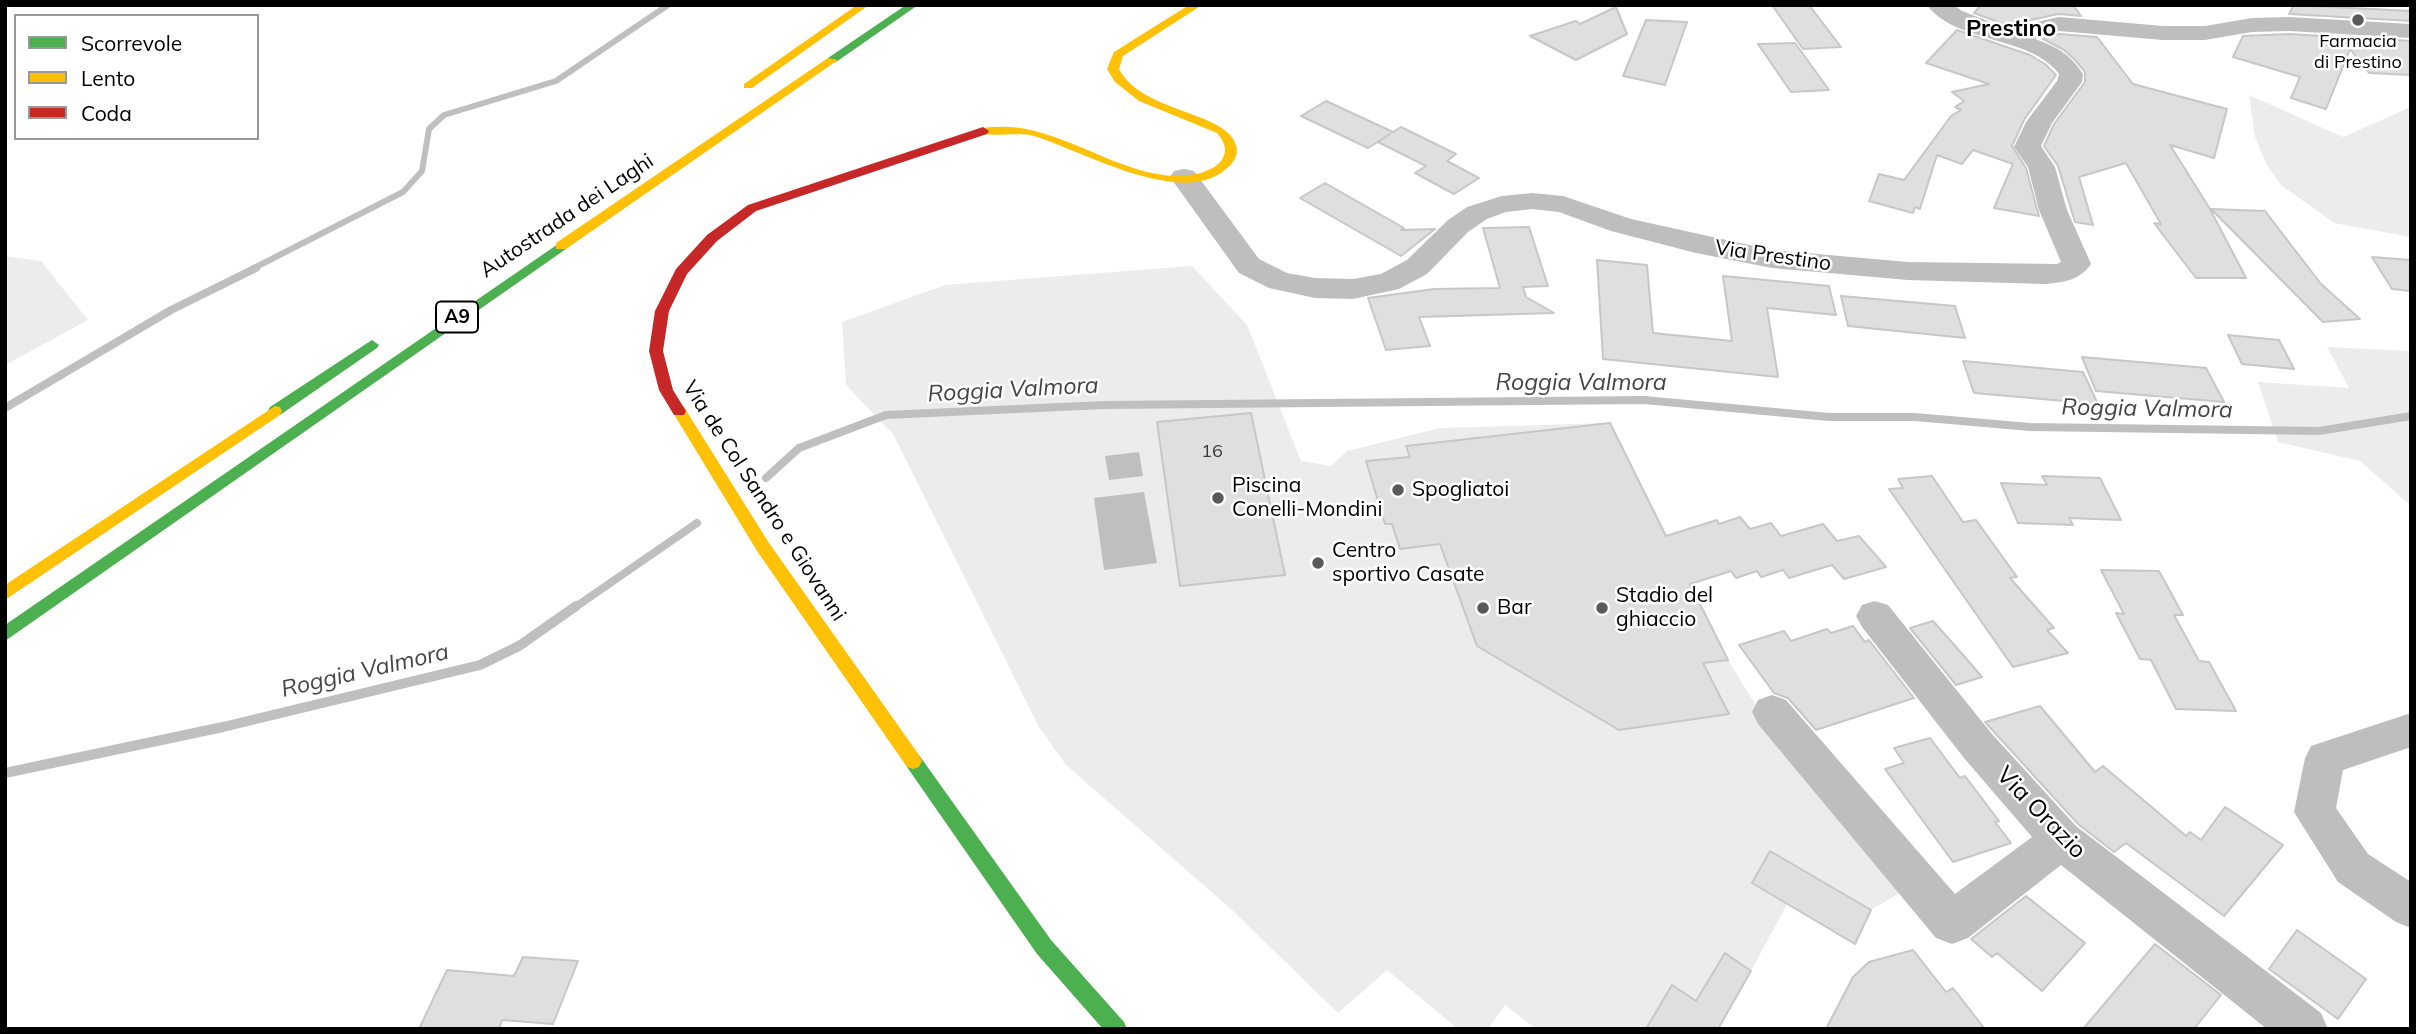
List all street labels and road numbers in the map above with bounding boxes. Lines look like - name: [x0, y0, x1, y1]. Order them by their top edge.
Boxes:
- street label: Autostrada dei Laghi: [475, 149, 659, 283]
- street label: Via Prestino: [1713, 235, 1833, 277]
- road number: A9: [436, 302, 478, 332]
- street label: Via de Col Sandro e Giovanni: [677, 376, 851, 626]
- street label: Via Orazio: [1990, 761, 2092, 865]

